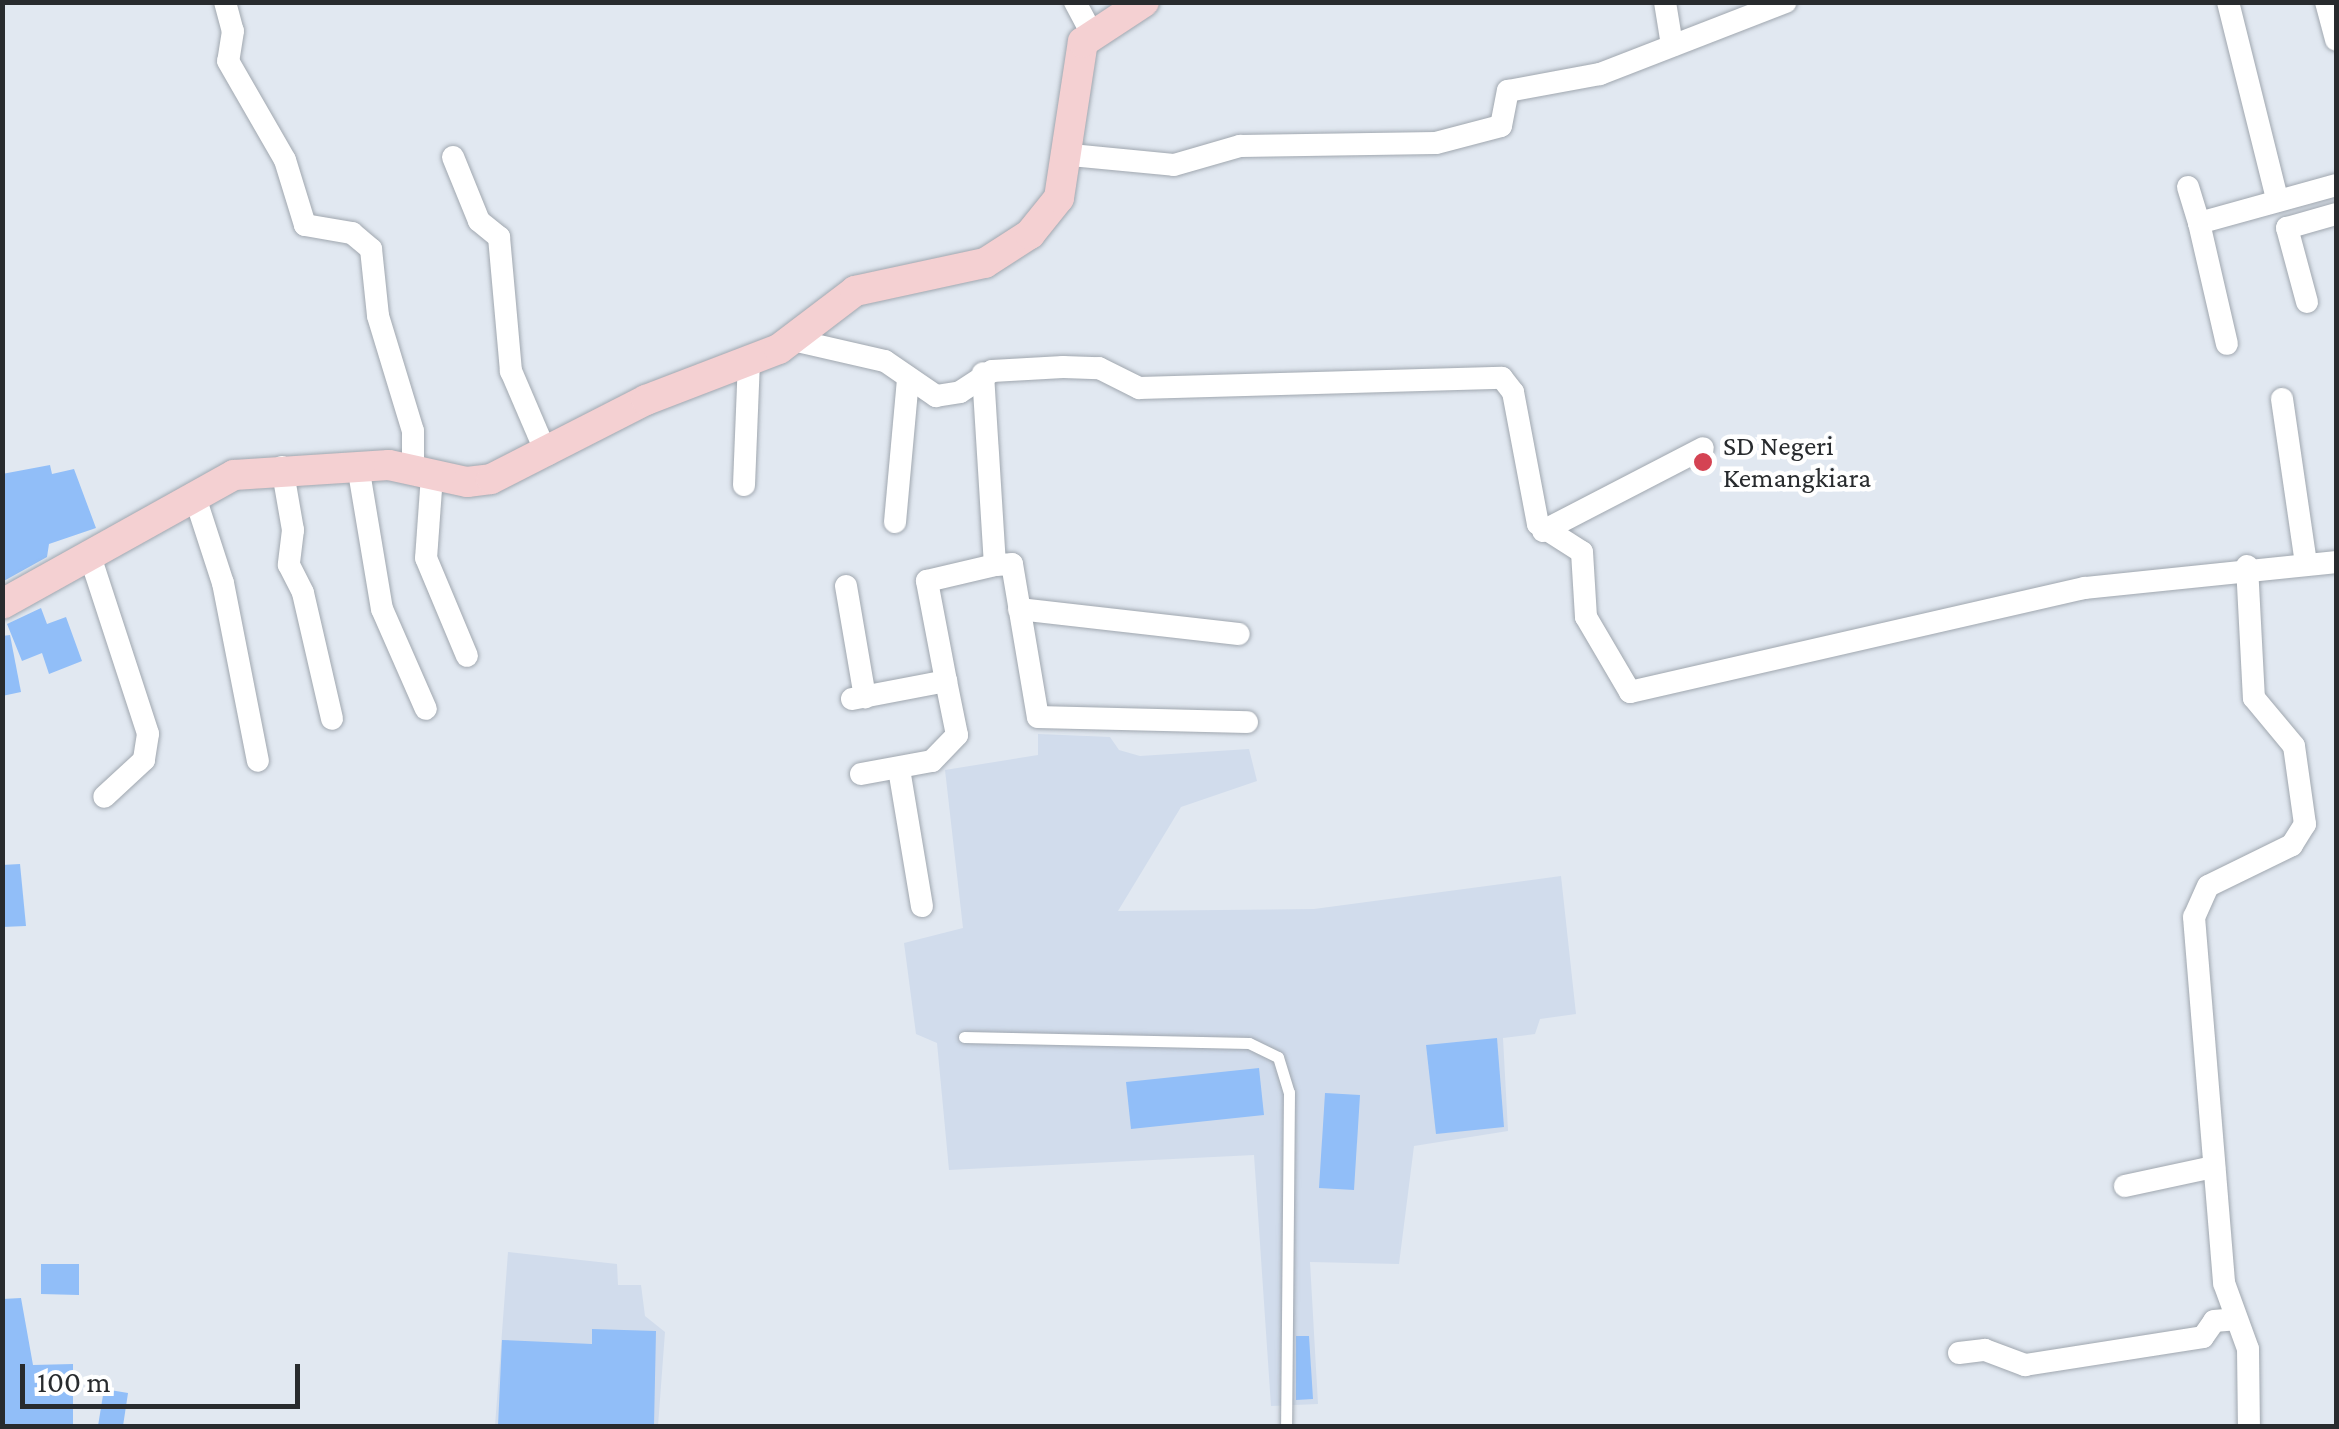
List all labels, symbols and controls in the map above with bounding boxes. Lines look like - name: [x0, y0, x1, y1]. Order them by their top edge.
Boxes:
- place label: SD Negeri Kemangkiara: [1723, 429, 1871, 495]
- marker: SD Negeri Kemangkiara: [1692, 451, 1714, 473]
- scale bar: [25, 1344, 305, 1406]
- text: 100 m: [37, 1365, 111, 1398]

